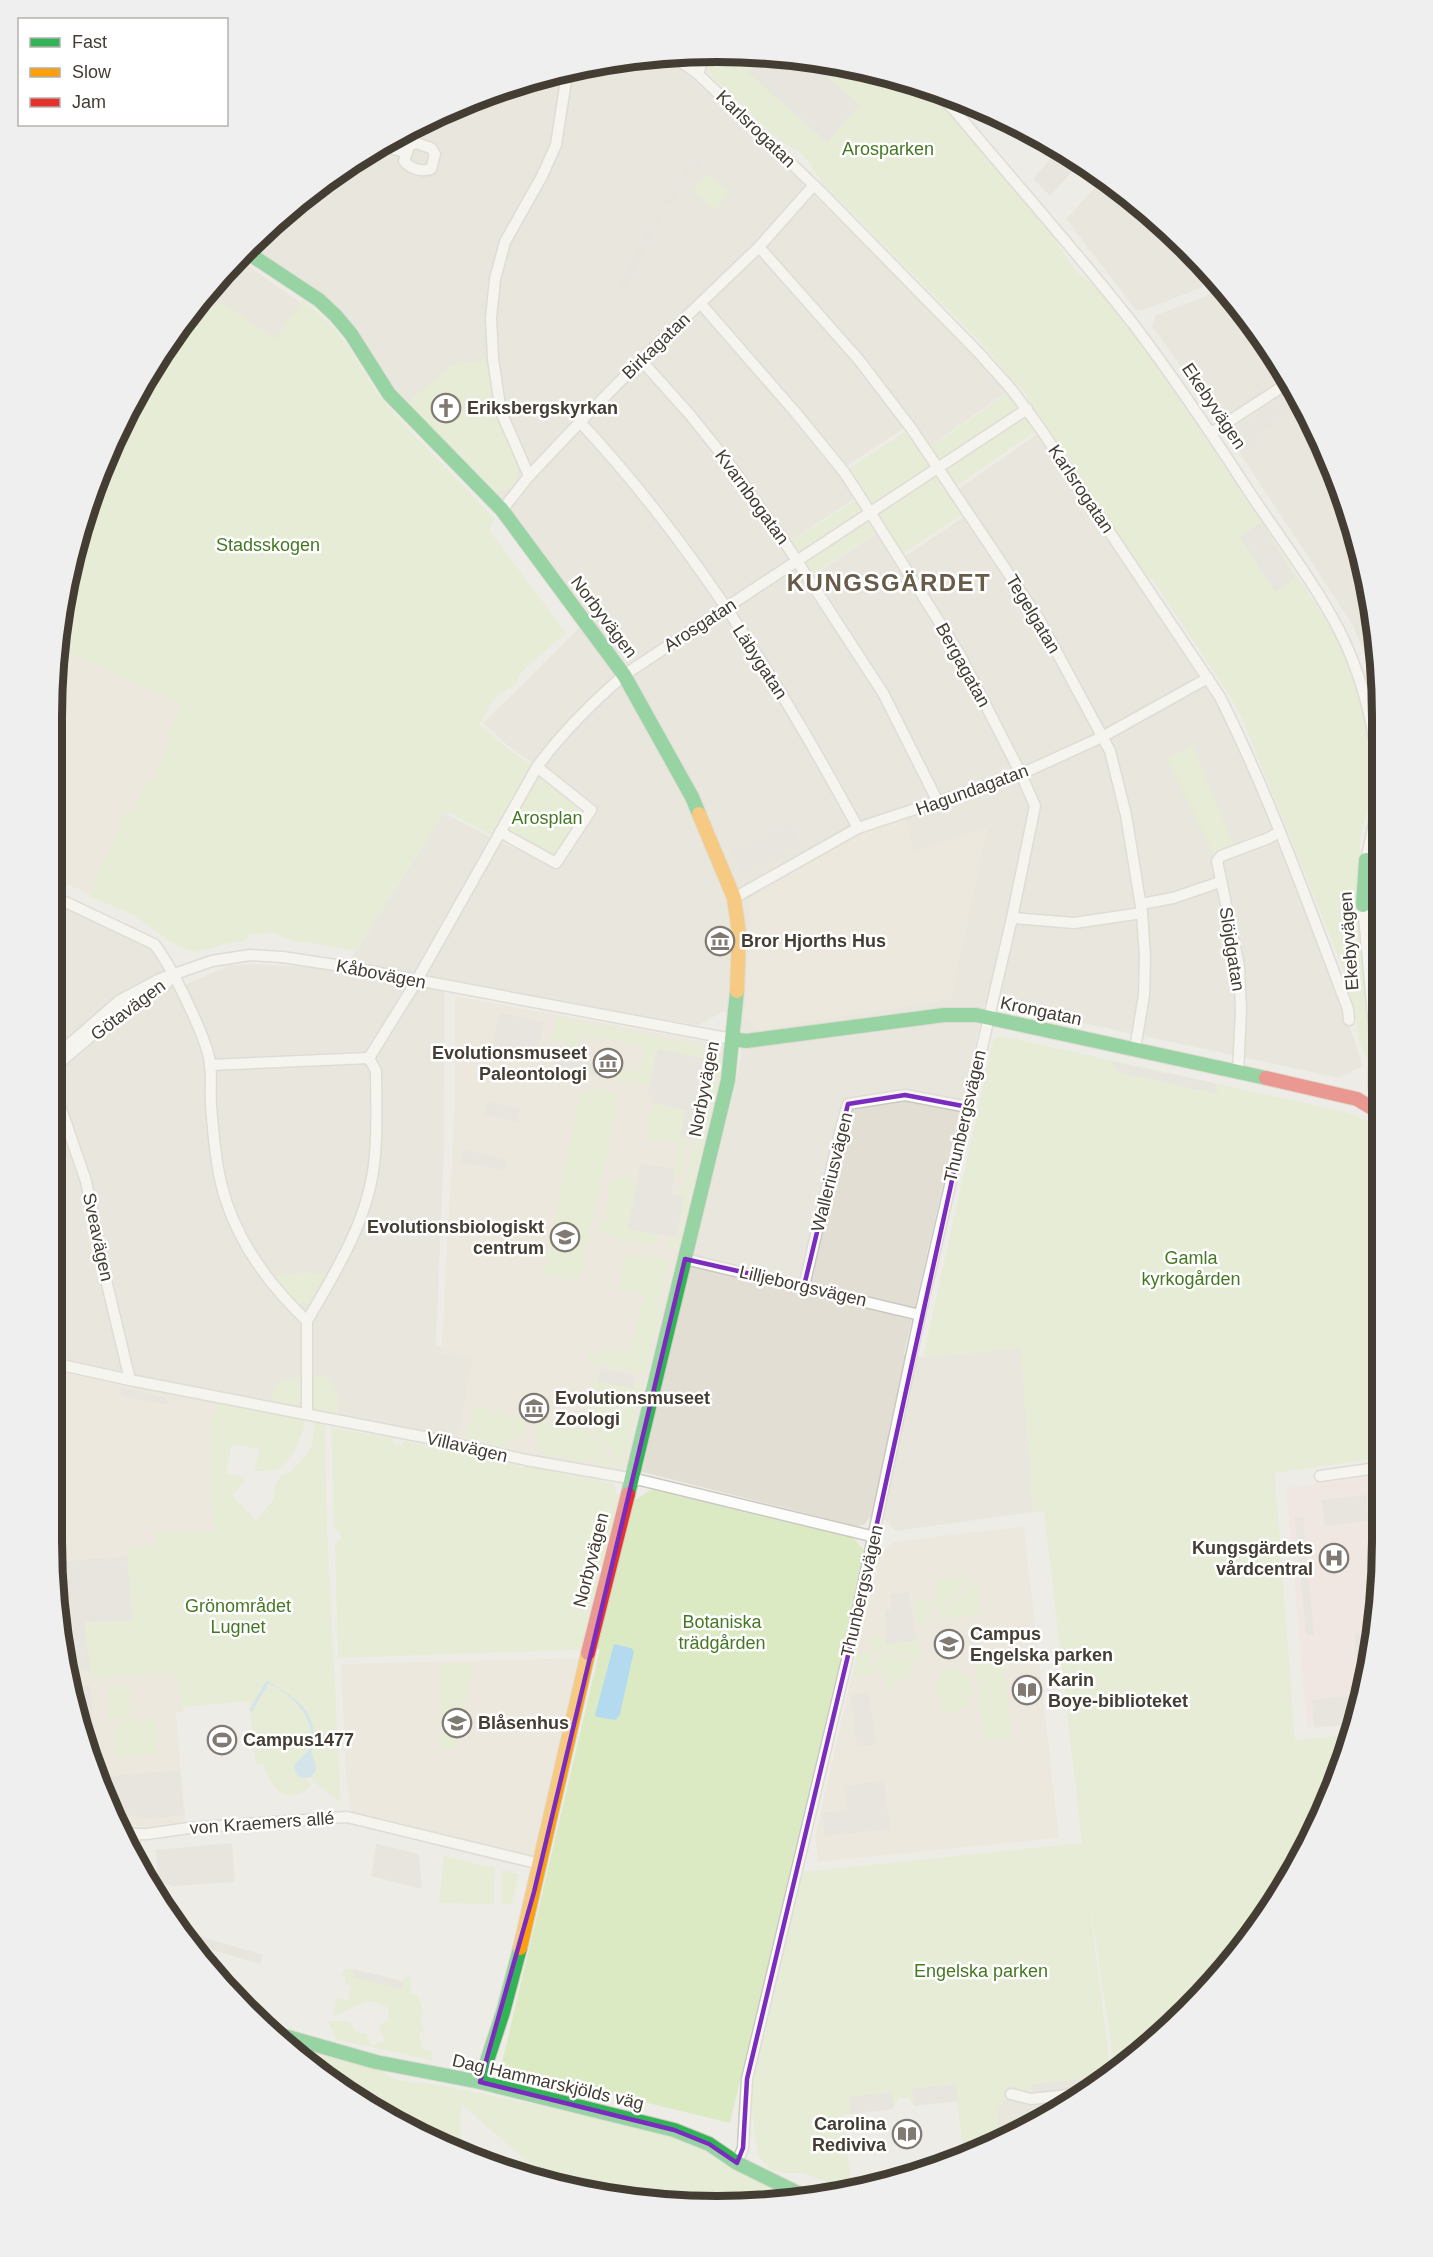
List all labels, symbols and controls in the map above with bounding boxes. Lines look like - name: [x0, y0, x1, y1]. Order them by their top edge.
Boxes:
- legend: [18, 18, 228, 126]
- text: Fast: [72, 32, 107, 52]
- text: Slow: [72, 62, 112, 82]
- street label: Karlsrogatan: [712, 86, 800, 172]
- text: Jam: [72, 92, 106, 112]
- park label: Arosparken: [842, 139, 934, 159]
- street label: Birkagatan: [618, 309, 694, 383]
- street label: Ekebyvägen: [1178, 359, 1250, 453]
- church icon: Eriksbergskyrkan: [430, 392, 462, 424]
- place label: Eriksbergskyrkan: [467, 398, 618, 418]
- street label: Karlsrogatan: [1044, 441, 1118, 537]
- street label: Kvarnbogatan: [711, 446, 793, 548]
- park label: Stadsskogen: [216, 535, 320, 555]
- district label: KUNGSGÄRDET: [787, 569, 991, 596]
- street label: Tegelgatan: [1002, 571, 1064, 657]
- street label: Norbyvägen: [567, 572, 641, 662]
- street label: Arosgatan: [660, 594, 740, 656]
- street label: Bergagatan: [932, 619, 994, 711]
- street label: Läbygatan: [729, 621, 791, 703]
- street label: Hagundagatan: [913, 760, 1031, 820]
- park label: Arosplan: [511, 808, 583, 828]
- street label: Ekebyvägen: [1336, 891, 1362, 991]
- street label: Slöjdgatan: [1215, 905, 1249, 993]
- museum icon: Bror Hjorths Hus: [704, 925, 736, 957]
- place label: Bror Hjorths Hus: [741, 931, 886, 951]
- street label: Kåbovägen: [334, 955, 428, 993]
- street label: Götavägen: [87, 976, 169, 1044]
- street label: Krongatan: [998, 993, 1084, 1029]
- street label: Norbyvägen: [685, 1039, 723, 1139]
- place label: Evolutionsmuseet Paleontologi: [432, 1043, 587, 1084]
- museum icon: Evolutionsmuseet Paleontologi: [592, 1047, 624, 1079]
- street label: Thunbergsvägen: [940, 1048, 990, 1184]
- street label: Walleriusvägen: [807, 1110, 857, 1234]
- street label: Sveavägen: [79, 1191, 117, 1283]
- place label: Evolutionsbiologiskt centrum: [367, 1217, 544, 1258]
- school or university icon: Evolutionsbiologiskt centrum: [549, 1221, 581, 1253]
- park label: Gamla kyrkogården: [1141, 1248, 1241, 1289]
- street label: Lilljeborgsvägen: [737, 1262, 869, 1310]
- place label: Evolutionsmuseet Zoologi: [555, 1388, 710, 1429]
- museum icon: Evolutionsmuseet Zoologi: [518, 1392, 550, 1424]
- street label: Villavägen: [424, 1428, 510, 1466]
- street label: Norbyvägen: [570, 1510, 612, 1610]
- street label: Thunbergsvägen: [837, 1523, 887, 1659]
- place label: Kungsgärdets vårdcentral: [1192, 1538, 1313, 1579]
- hospital icon: Kungsgärdets vårdcentral: [1318, 1542, 1350, 1574]
- park label: Grönområdet Lugnet: [185, 1596, 291, 1637]
- park label: Botaniska trädgården: [678, 1612, 766, 1653]
- place label: Campus Engelska parken: [970, 1624, 1113, 1665]
- school or university icon: Campus Engelska parken: [933, 1628, 965, 1660]
- place label: Karin Boye-biblioteket: [1048, 1670, 1188, 1711]
- library icon: Karin Boye-biblioteket: [1011, 1674, 1043, 1706]
- school or university icon: Blåsenhus: [441, 1707, 473, 1739]
- place label: Blåsenhus: [478, 1713, 569, 1733]
- sports icon: Campus1477: [206, 1724, 238, 1756]
- place label: Campus1477: [243, 1730, 354, 1750]
- street label: von Kraemers allé: [189, 1808, 335, 1838]
- park label: Engelska parken: [914, 1961, 1048, 1981]
- street label: Dag Hammarskjölds väg: [450, 2050, 646, 2114]
- place label: Carolina Rediviva: [812, 2114, 887, 2155]
- library icon: Carolina Rediviva: [891, 2118, 923, 2150]

